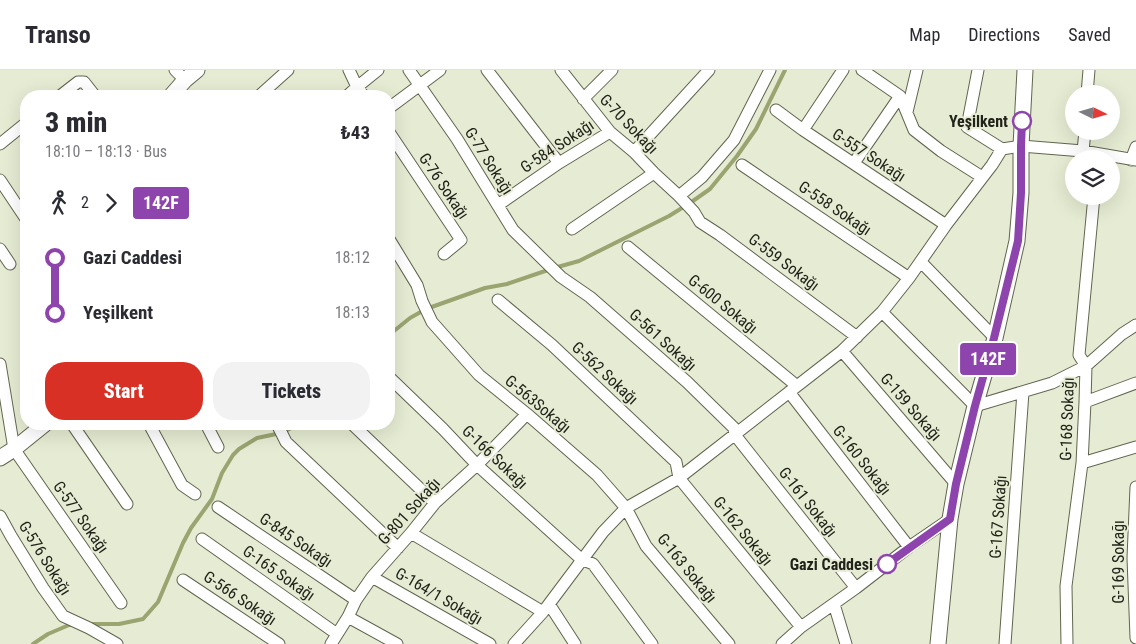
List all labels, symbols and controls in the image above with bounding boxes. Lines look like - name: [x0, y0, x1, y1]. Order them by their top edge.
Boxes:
- text: Transo: [25, 21, 91, 49]
- text: Map: [909, 24, 940, 45]
- text: Directions: [968, 24, 1040, 45]
- text: Saved: [1068, 24, 1111, 45]
- north arrow: [1065, 85, 1120, 140]
- map controls: [1065, 85, 1120, 205]
- street label: G-70 Sokağı: [596, 90, 662, 158]
- text: 3 min: [45, 106, 107, 139]
- marker: Yeşilkent: [1012, 111, 1032, 131]
- place label: Yeşilkent: [949, 112, 1008, 131]
- street label: G-584 Sokağı: [517, 115, 597, 177]
- text: ₺43: [341, 121, 370, 144]
- street label: G-77 Sokağı: [461, 124, 517, 198]
- street label: G-557 Sokağı: [829, 124, 909, 186]
- text: 18:10 – 18:13 · Bus: [45, 142, 167, 161]
- street label: G-76 Sokağı: [415, 149, 473, 223]
- button: layers: [1065, 150, 1120, 205]
- street label: G-558 Sokağı: [795, 177, 875, 239]
- icon: walk: [45, 189, 73, 217]
- icon: forward: [97, 189, 125, 217]
- text: 142F: [143, 192, 179, 213]
- text: 2: [81, 193, 89, 212]
- street label: G-559 Sokağı: [745, 229, 823, 295]
- text: Gazi Caddesi: [83, 246, 182, 269]
- text: 18:12: [335, 248, 370, 267]
- street label: G-600 Sokağı: [685, 270, 761, 338]
- text: Yeşilkent: [83, 301, 153, 324]
- text: 18:13: [335, 303, 370, 322]
- street label: G-561 Sokağı: [626, 305, 700, 375]
- street label: G-562 Sokağı: [568, 338, 642, 408]
- line badge: 142F: [953, 343, 1023, 375]
- text: 142F: [970, 348, 1006, 369]
- button: Start: [45, 362, 203, 420]
- button: Tickets: [213, 362, 370, 420]
- street label: G-159 Sokağı: [876, 369, 946, 445]
- street label: G-563Sokağı: [501, 371, 575, 437]
- street label: G-168 Sokağı: [1056, 377, 1078, 461]
- street label: G-166 Sokağı: [458, 421, 532, 493]
- street label: G-160 Sokağı: [829, 421, 895, 499]
- street label: G-161 Sokağı: [775, 463, 841, 541]
- street label: G-801 Sokağı: [374, 474, 444, 548]
- street label: G-167 Sokağı: [986, 475, 1010, 559]
- street label: G-577 Sokağı: [49, 477, 113, 557]
- street label: G-162 Sokağı: [709, 493, 777, 569]
- street label: G-845 Sokağı: [256, 509, 336, 571]
- street label: G-576 Sokağı: [15, 517, 75, 599]
- street label: G-169 Sokağı: [1109, 520, 1128, 604]
- street label: G-163 Sokağı: [653, 530, 721, 606]
- street label: G-165 Sokağı: [239, 541, 319, 605]
- marker: Gazi Caddesi: [877, 554, 897, 574]
- place label: Gazi Caddesi: [790, 555, 873, 574]
- street label: G-164/1 Sokağı: [392, 563, 486, 629]
- street label: G-566 Sokağı: [200, 567, 280, 629]

